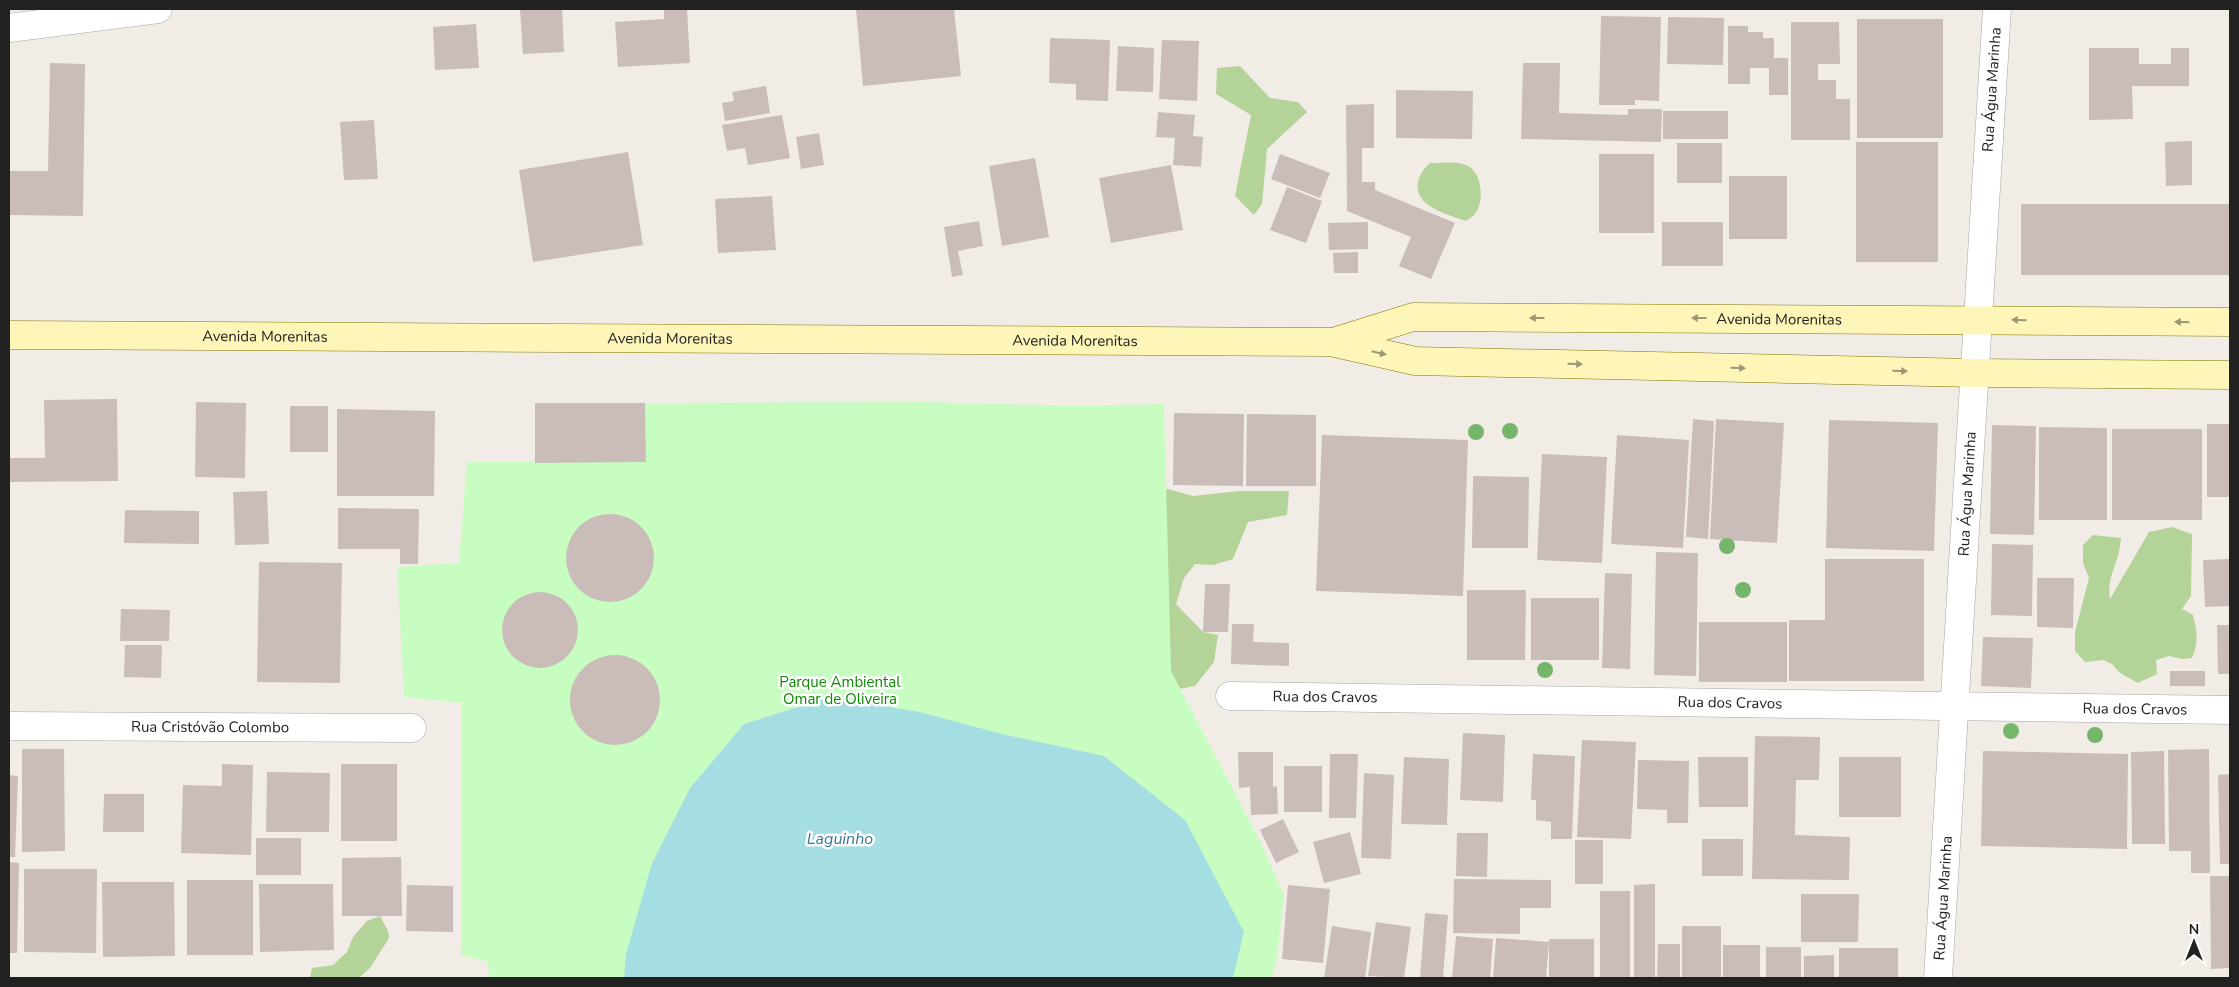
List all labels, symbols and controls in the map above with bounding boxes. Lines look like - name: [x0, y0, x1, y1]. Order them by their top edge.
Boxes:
- street label: Rua Água Marinha: [1978, 27, 2006, 153]
- street label: Avenida Morenitas: [1716, 309, 1842, 330]
- one-way arrow: [1528, 314, 1544, 322]
- one-way arrow: [1691, 314, 1707, 322]
- one-way arrow: [2011, 316, 2027, 324]
- one-way arrow: [2173, 318, 2189, 326]
- street label: Avenida Morenitas: [202, 326, 328, 347]
- street label: Avenida Morenitas: [607, 328, 733, 349]
- street label: Avenida Morenitas: [1012, 330, 1138, 351]
- one-way arrow: [1371, 349, 1386, 357]
- one-way arrow: [1567, 360, 1583, 368]
- one-way arrow: [1730, 364, 1746, 372]
- one-way arrow: [1892, 368, 1908, 376]
- street label: Rua Água Marinha: [1954, 431, 1981, 557]
- park label: Parque Ambiental Omar de Oliveira: [779, 672, 901, 709]
- street label: Rua dos Cravos: [1272, 686, 1378, 707]
- street label: Rua dos Cravos: [1677, 692, 1783, 714]
- street label: Rua dos Cravos: [2082, 698, 2187, 720]
- street label: Rua Cristóvão Colombo: [131, 717, 289, 737]
- water label: Laguinho: [807, 828, 873, 850]
- street label: Rua Água Marinha: [1929, 835, 1957, 961]
- north arrow: [2169, 917, 2219, 967]
- text: N: [2189, 920, 2199, 939]

